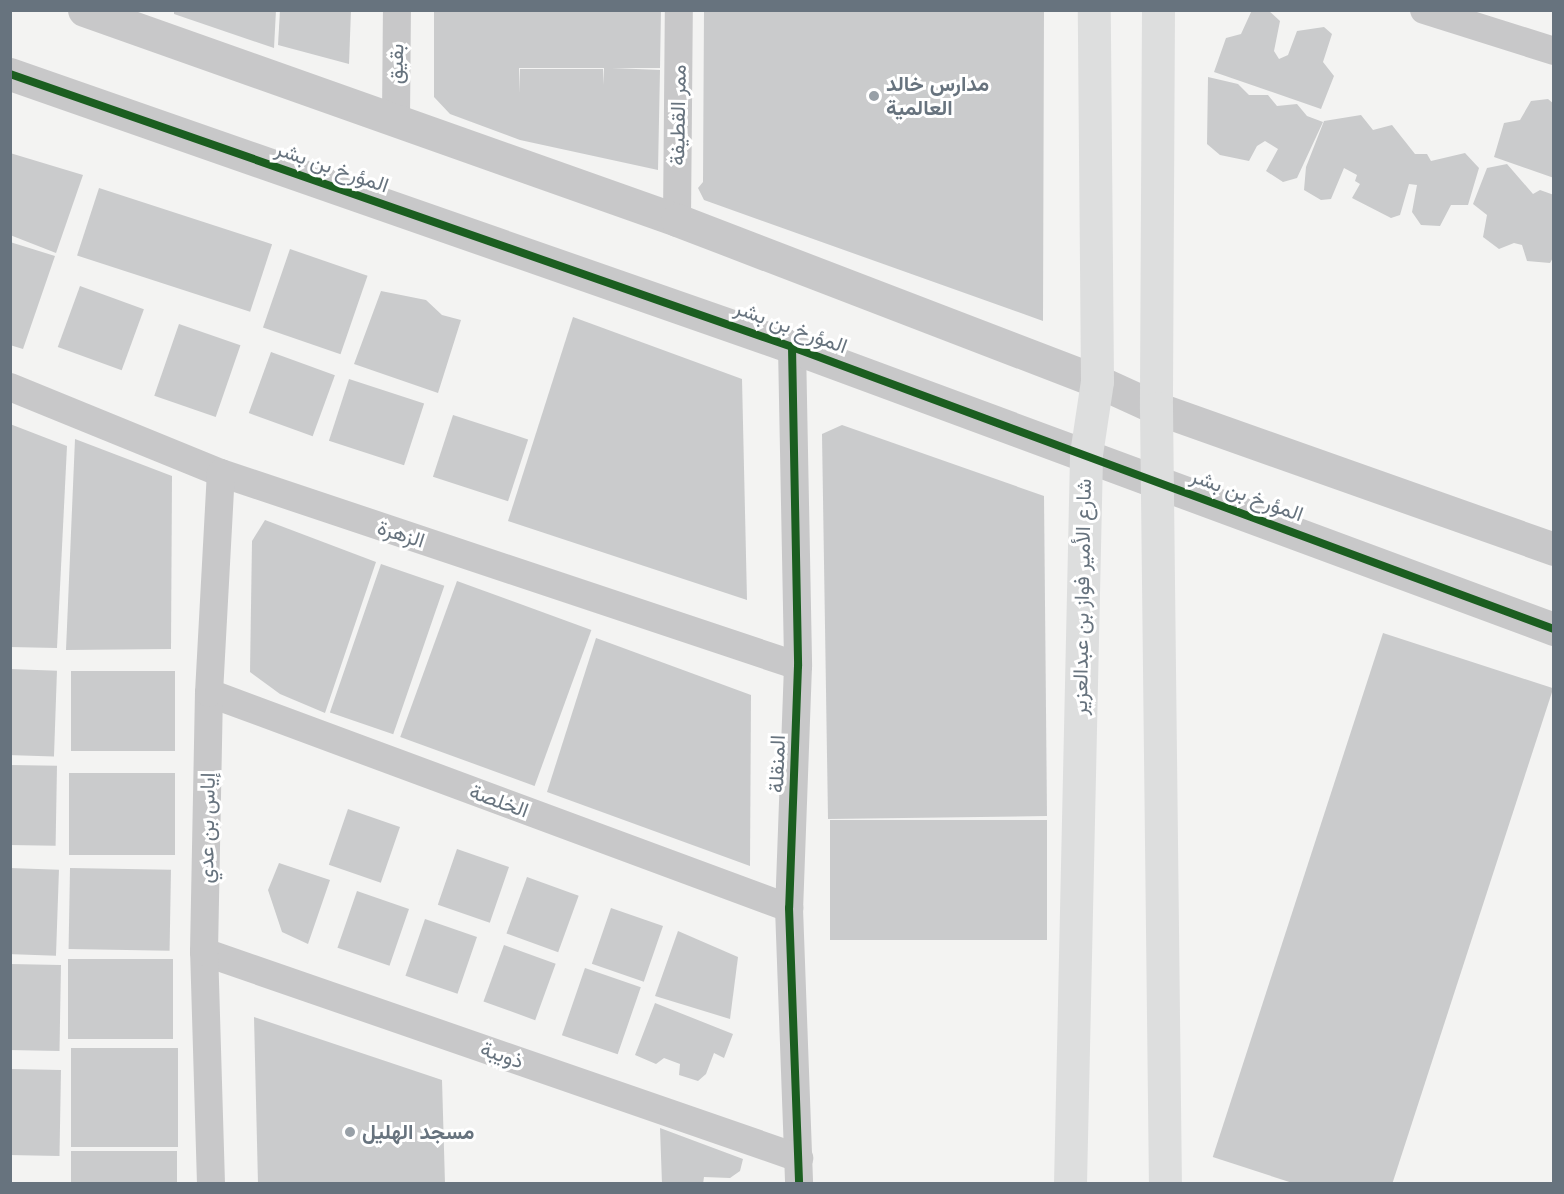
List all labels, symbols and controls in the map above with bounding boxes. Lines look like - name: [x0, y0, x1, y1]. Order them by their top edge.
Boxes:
- street label: بقيق: [383, 44, 409, 84]
- street label: ممر القطيفة: [665, 64, 691, 166]
- place label: مدارس خالد العالمية: [886, 71, 989, 121]
- marker: مدارس خالد العالمية: [867, 89, 881, 103]
- street label: المؤرخ بن بشر: [272, 136, 392, 198]
- street label: المؤرخ بن بشر: [731, 295, 851, 359]
- street label: المؤرخ بن بشر: [1187, 463, 1307, 527]
- street label: شارع الأمير فواز بن عبدالعزير: [1067, 478, 1097, 716]
- street label: الزهرة: [374, 515, 428, 553]
- street label: المنقلة: [763, 735, 791, 793]
- street label: إياس بن عدي: [193, 772, 221, 884]
- street label: الخلصة: [466, 779, 532, 823]
- street label: ذويبة: [477, 1036, 527, 1074]
- place label: مسجد الهليل: [362, 1119, 474, 1145]
- marker: مسجد الهليل: [343, 1125, 357, 1139]

